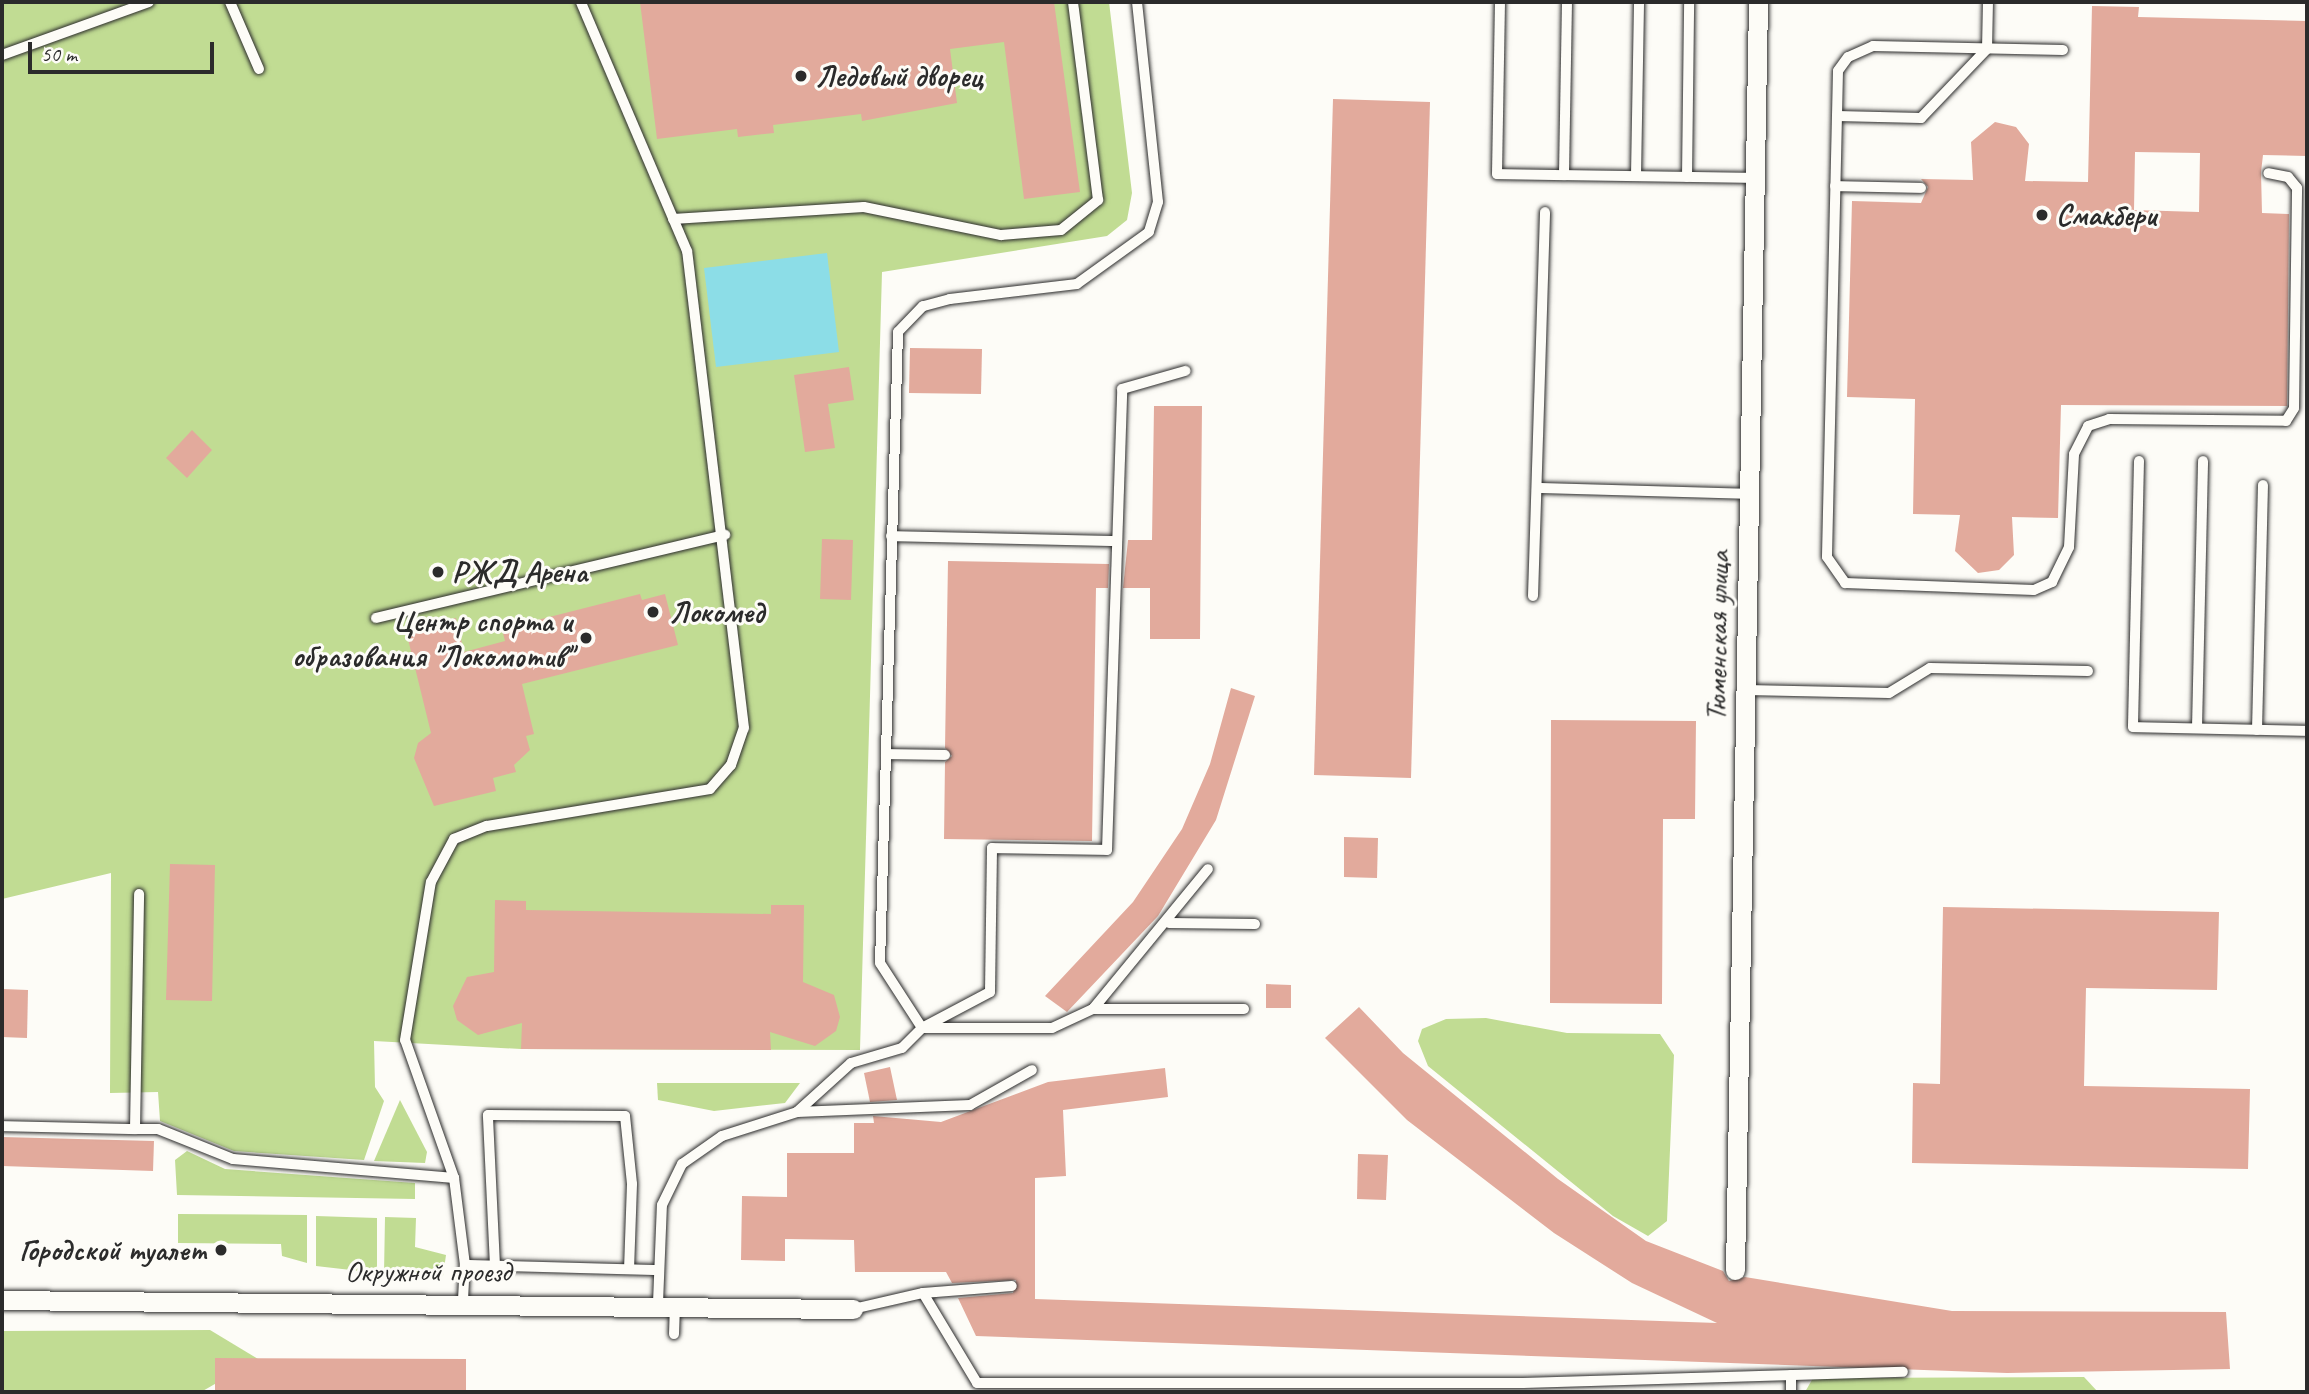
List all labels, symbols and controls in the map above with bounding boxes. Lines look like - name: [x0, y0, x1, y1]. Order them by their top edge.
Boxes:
- scale bar: [32, 28, 217, 72]
- text: 50 m: [41, 41, 77, 67]
- place label: Ледовый дворец: [815, 58, 983, 94]
- marker: Ледовый дворец: [793, 68, 809, 84]
- place label: Смакбери: [2056, 197, 2156, 233]
- marker: Смакбери: [2034, 207, 2050, 223]
- street label: Тюменская улица: [1697, 549, 1737, 723]
- place label: РЖД Арена: [452, 554, 588, 590]
- marker: РЖД Арена: [430, 564, 446, 580]
- place label: Локомед: [669, 594, 764, 630]
- marker: Локомед: [643, 602, 663, 622]
- place label: Центр спорта и образования "Локомотив": [292, 603, 572, 674]
- marker: Центр спорта и образования "Локомотив": [578, 630, 594, 646]
- place label: Городской туалет: [19, 1232, 207, 1268]
- marker: Городской туалет: [213, 1242, 229, 1258]
- street label: Окружной проезд: [345, 1253, 511, 1289]

